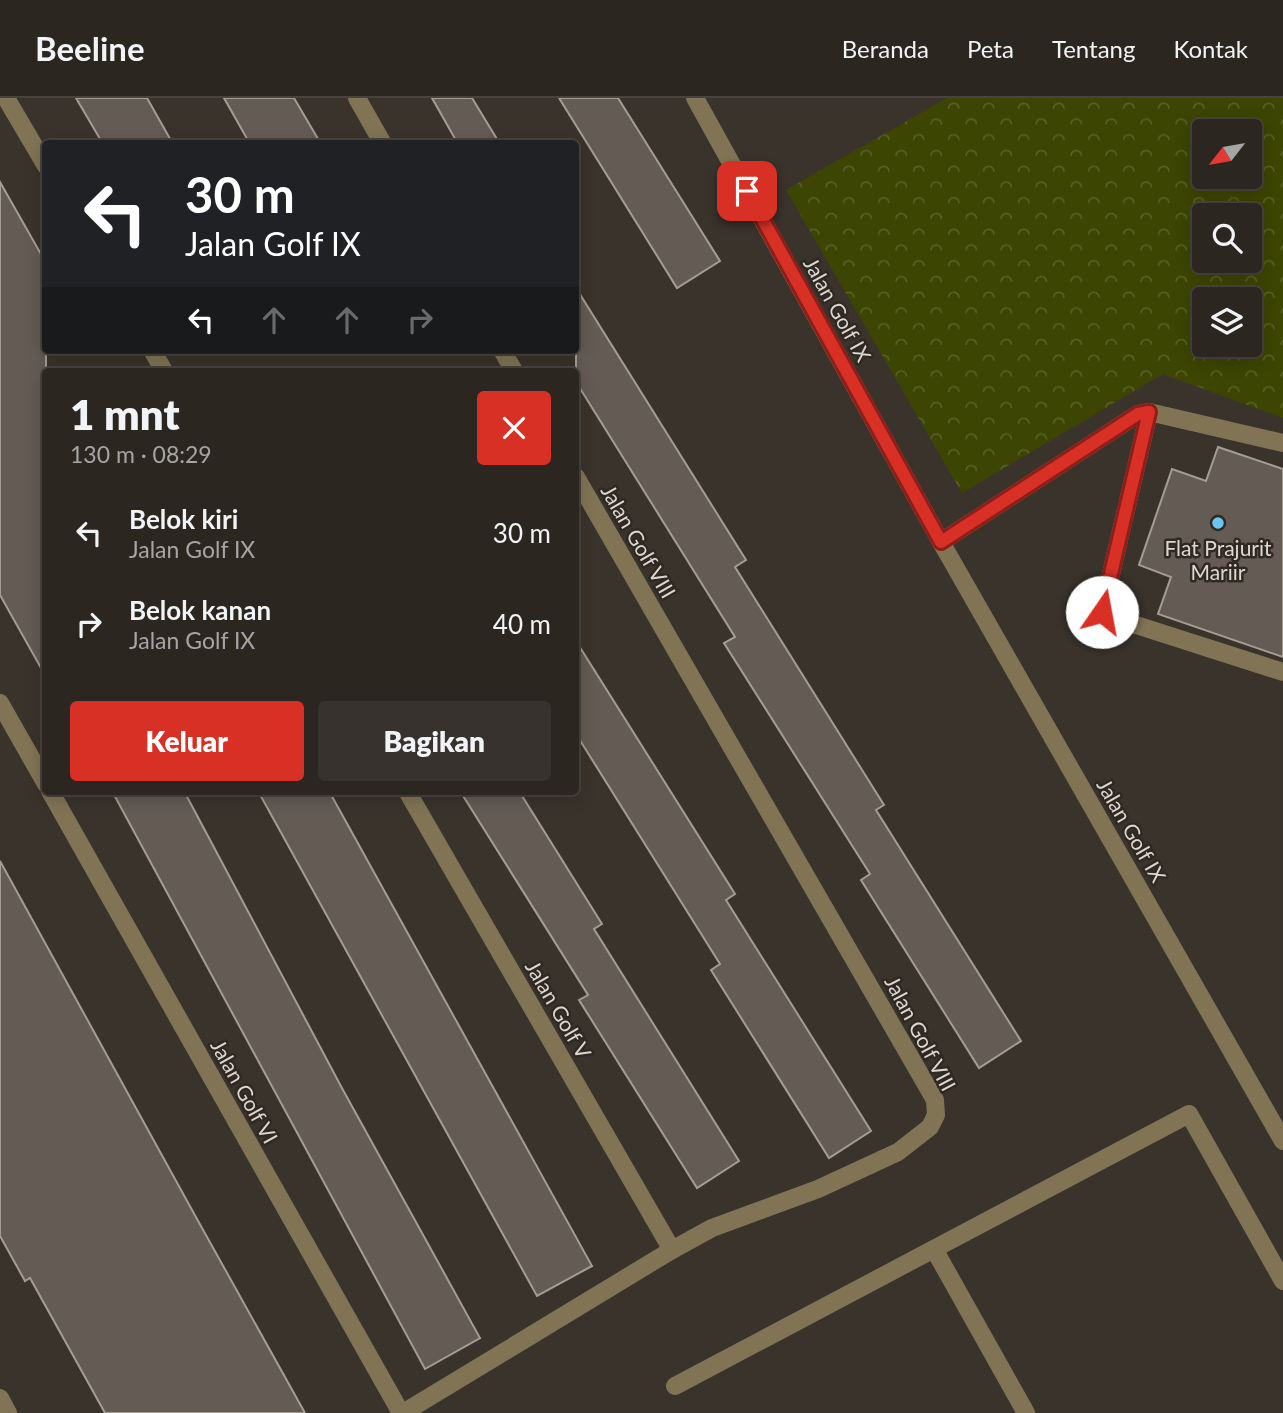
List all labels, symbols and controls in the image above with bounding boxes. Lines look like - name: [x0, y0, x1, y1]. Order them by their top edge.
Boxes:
- text: Beeline: [35, 28, 145, 68]
- text: Beranda: [842, 34, 929, 63]
- text: Peta: [967, 34, 1014, 63]
- text: Tentang: [1052, 34, 1135, 63]
- text: Kontak: [1173, 34, 1248, 63]
- north arrow: [1192, 119, 1262, 189]
- map controls: [1192, 119, 1262, 357]
- pin: [717, 161, 777, 221]
- text: 30 m: [185, 165, 295, 223]
- icon: left: [70, 168, 161, 259]
- icon: arrive: [728, 172, 766, 210]
- button: search: [1192, 203, 1262, 273]
- text: Jalan Golf IX: [185, 224, 361, 263]
- street label: Jalan Golf IX: [799, 253, 877, 366]
- button: layers: [1192, 287, 1262, 357]
- icon: left: [182, 301, 220, 339]
- icon: ahead: [255, 301, 293, 339]
- icon: ahead: [328, 301, 366, 339]
- icon: right: [401, 301, 439, 339]
- text: 1 mnt: [70, 389, 180, 439]
- button: close: [477, 391, 551, 465]
- text: 130 m · 08:29: [70, 440, 212, 468]
- street label: Jalan Golf VIII: [596, 480, 682, 602]
- text: Belok kiri: [129, 503, 238, 535]
- icon: left: [70, 514, 108, 552]
- marker: Flat Prajurit Mariir: [1210, 515, 1226, 531]
- text: 30 m: [493, 517, 551, 549]
- text: Jalan Golf IX: [129, 535, 255, 563]
- place label: Flat Prajurit Mariir: [1164, 535, 1272, 584]
- position arrow: [1065, 575, 1139, 649]
- text: Belok kanan: [129, 594, 271, 626]
- icon: right: [70, 605, 108, 643]
- text: 40 m: [493, 608, 551, 640]
- text: Jalan Golf IX: [129, 626, 255, 654]
- button: Keluar: [70, 701, 304, 781]
- button: Bagikan: [318, 701, 551, 781]
- street label: Jalan Golf IX: [1092, 774, 1172, 887]
- street label: Jalan Golf V: [521, 955, 598, 1063]
- street label: Jalan Golf VIII: [880, 971, 962, 1095]
- street label: Jalan Golf VI: [206, 1035, 284, 1147]

